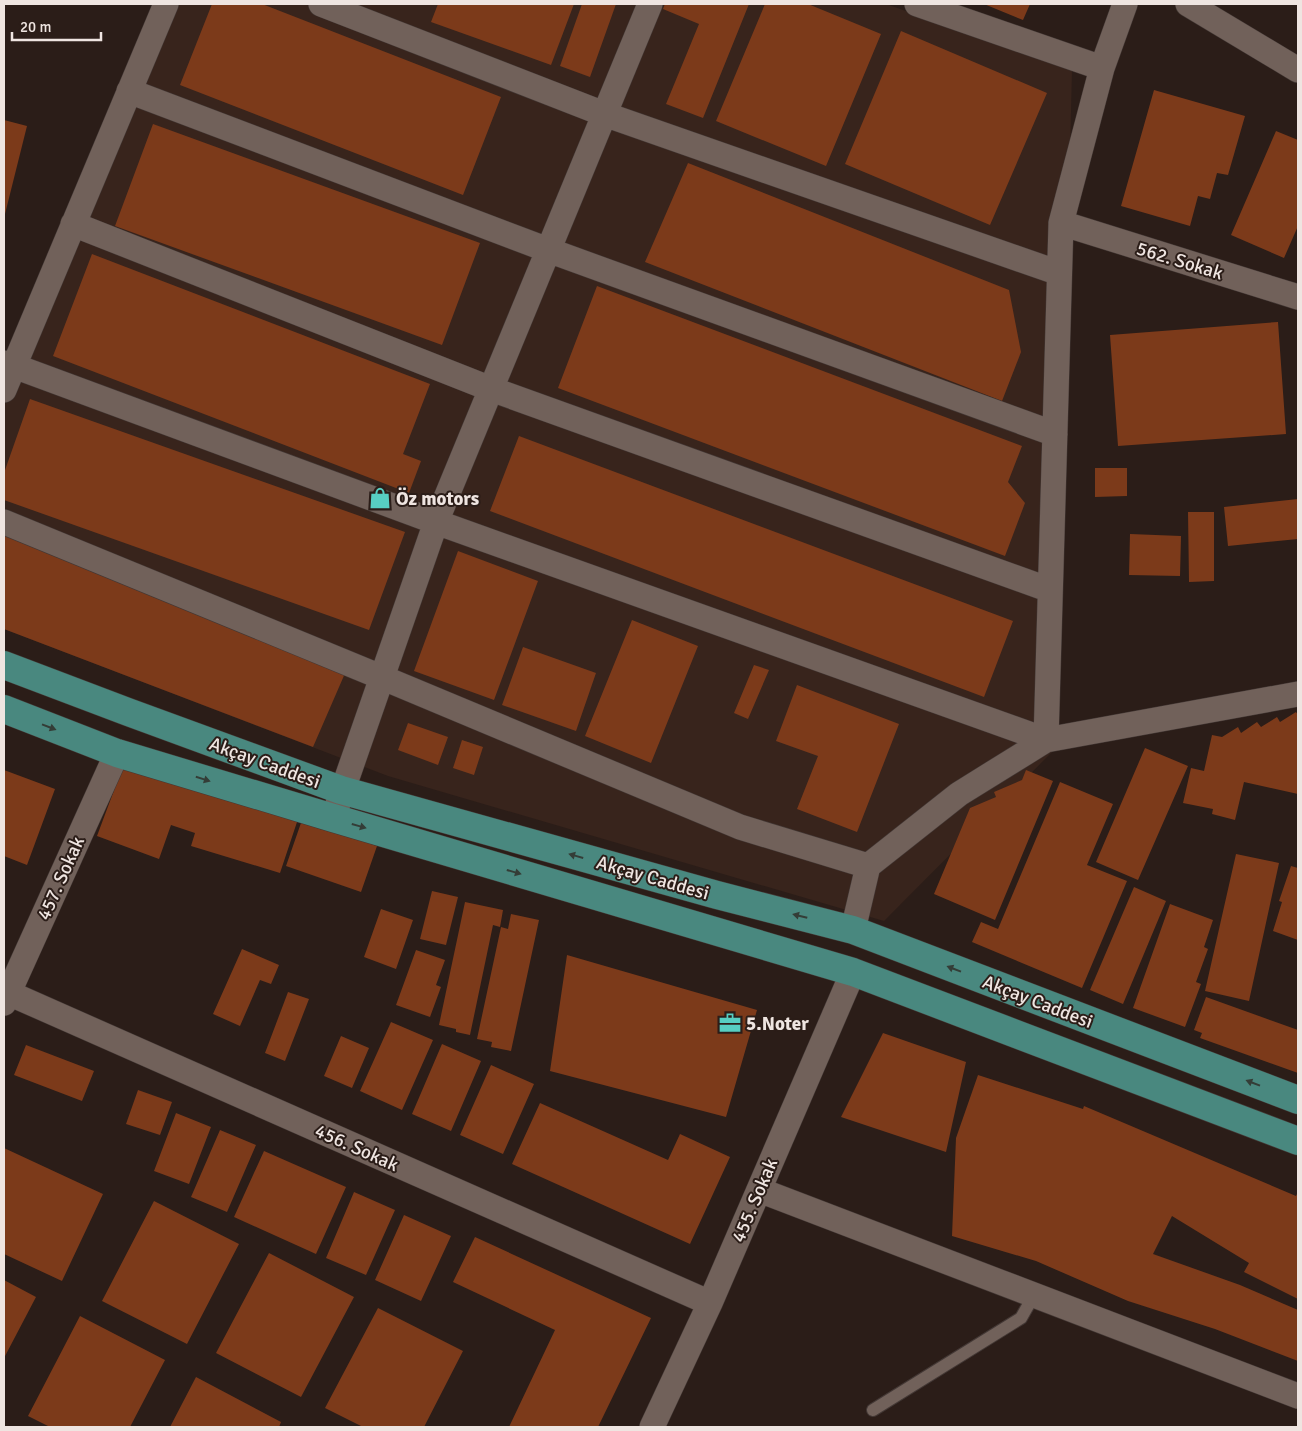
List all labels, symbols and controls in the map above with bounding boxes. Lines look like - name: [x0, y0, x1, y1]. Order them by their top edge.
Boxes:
- scale bar: [12, 10, 101, 42]
- text: 20 m: [20, 18, 51, 36]
- street label: 562. Sokak: [1134, 236, 1226, 286]
- shop icon: Öz motors: [367, 485, 393, 511]
- place label: Öz motors: [396, 487, 479, 511]
- one-way arrow: [42, 723, 57, 731]
- street label: Akçay Caddesi: [206, 732, 323, 794]
- one-way arrow: [196, 775, 211, 783]
- one-way arrow: [351, 822, 366, 830]
- street label: 457. Sokak: [32, 832, 90, 924]
- street label: Akçay Caddesi: [594, 850, 712, 906]
- one-way arrow: [568, 851, 583, 859]
- one-way arrow: [507, 868, 522, 876]
- one-way arrow: [793, 912, 808, 920]
- one-way arrow: [947, 964, 961, 972]
- street label: Akçay Caddesi: [979, 970, 1096, 1034]
- office icon: 5.Noter: [717, 1010, 743, 1036]
- place label: 5.Noter: [746, 1012, 809, 1036]
- one-way arrow: [1245, 1079, 1260, 1087]
- street label: 456. Sokak: [311, 1119, 403, 1177]
- street label: 455. Sokak: [726, 1154, 784, 1246]

